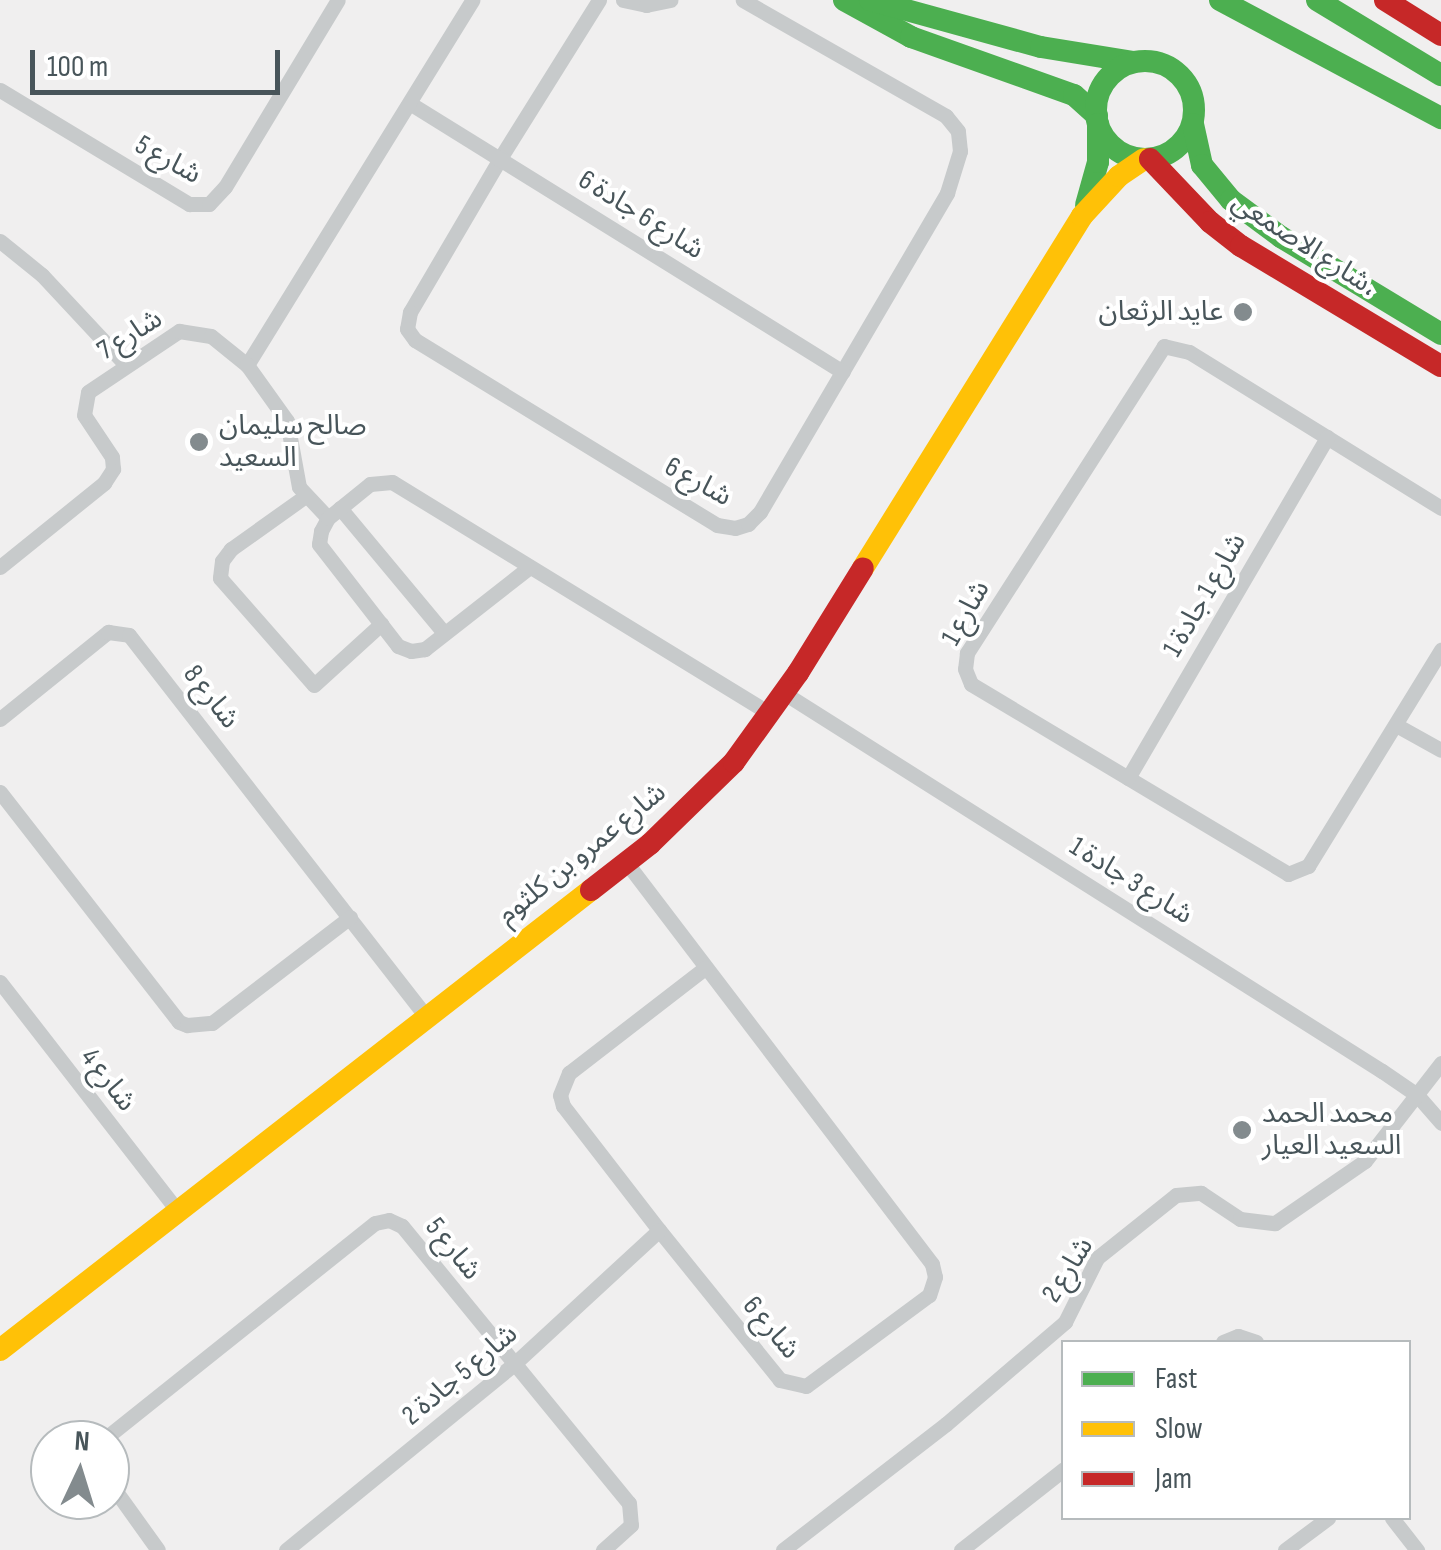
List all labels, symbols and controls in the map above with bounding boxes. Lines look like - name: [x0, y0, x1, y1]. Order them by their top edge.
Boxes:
- scale bar: [35, 30, 285, 92]
- text: 100 m: [47, 49, 108, 85]
- street label: شارع 5: [129, 128, 207, 192]
- street label: شارع 6 جادة 6: [572, 163, 710, 267]
- street label: شارع الاصمعي،: [1225, 185, 1385, 305]
- place label: عايد الرثعان: [1099, 295, 1223, 329]
- marker: عايد الرثعان: [1232, 301, 1254, 323]
- street label: شارع 7: [91, 302, 169, 368]
- place label: صالح سليمان السعيد: [219, 409, 367, 475]
- marker: صالح سليمان السعيد: [188, 431, 210, 453]
- street label: شارع 6: [659, 450, 737, 514]
- street label: شارع 1 جادة 1: [1156, 527, 1254, 663]
- street label: شارع 1: [935, 575, 997, 651]
- street label: شارع 8: [176, 659, 246, 735]
- street label: شارع عمرو بن كلثوم: [491, 776, 673, 932]
- street label: شارع 3 جادة 1: [1063, 830, 1199, 932]
- street label: شارع 4: [73, 1042, 143, 1118]
- place label: محمد الحمد السعيد العيار: [1262, 1097, 1402, 1163]
- marker: محمد الحمد السعيد العيار: [1231, 1119, 1253, 1141]
- street label: شارع 5: [418, 1211, 488, 1287]
- street label: شارع 2: [1035, 1231, 1101, 1309]
- street label: شارع 6: [735, 1290, 807, 1366]
- street label: شارع 5 جادة 2: [396, 1317, 524, 1433]
- legend: [1061, 1340, 1411, 1520]
- text: Fast: [1155, 1361, 1197, 1397]
- text: Slow: [1155, 1411, 1203, 1447]
- north arrow: [30, 1420, 130, 1520]
- text: N: [73, 1425, 91, 1459]
- text: Jam: [1155, 1461, 1192, 1497]

